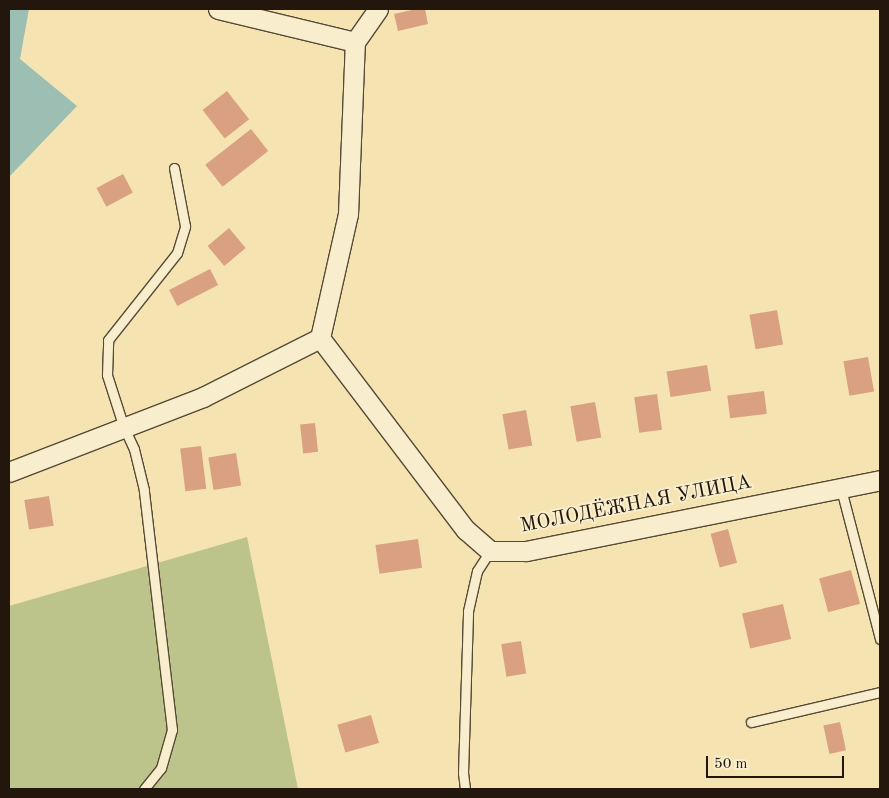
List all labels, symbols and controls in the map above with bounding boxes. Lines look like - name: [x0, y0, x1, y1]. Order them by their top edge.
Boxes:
- street label: МОЛОДЁЖНАЯ УЛИЦА: [518, 471, 754, 539]
- scale bar: [709, 746, 846, 778]
- text: 50 m: [714, 757, 748, 772]

